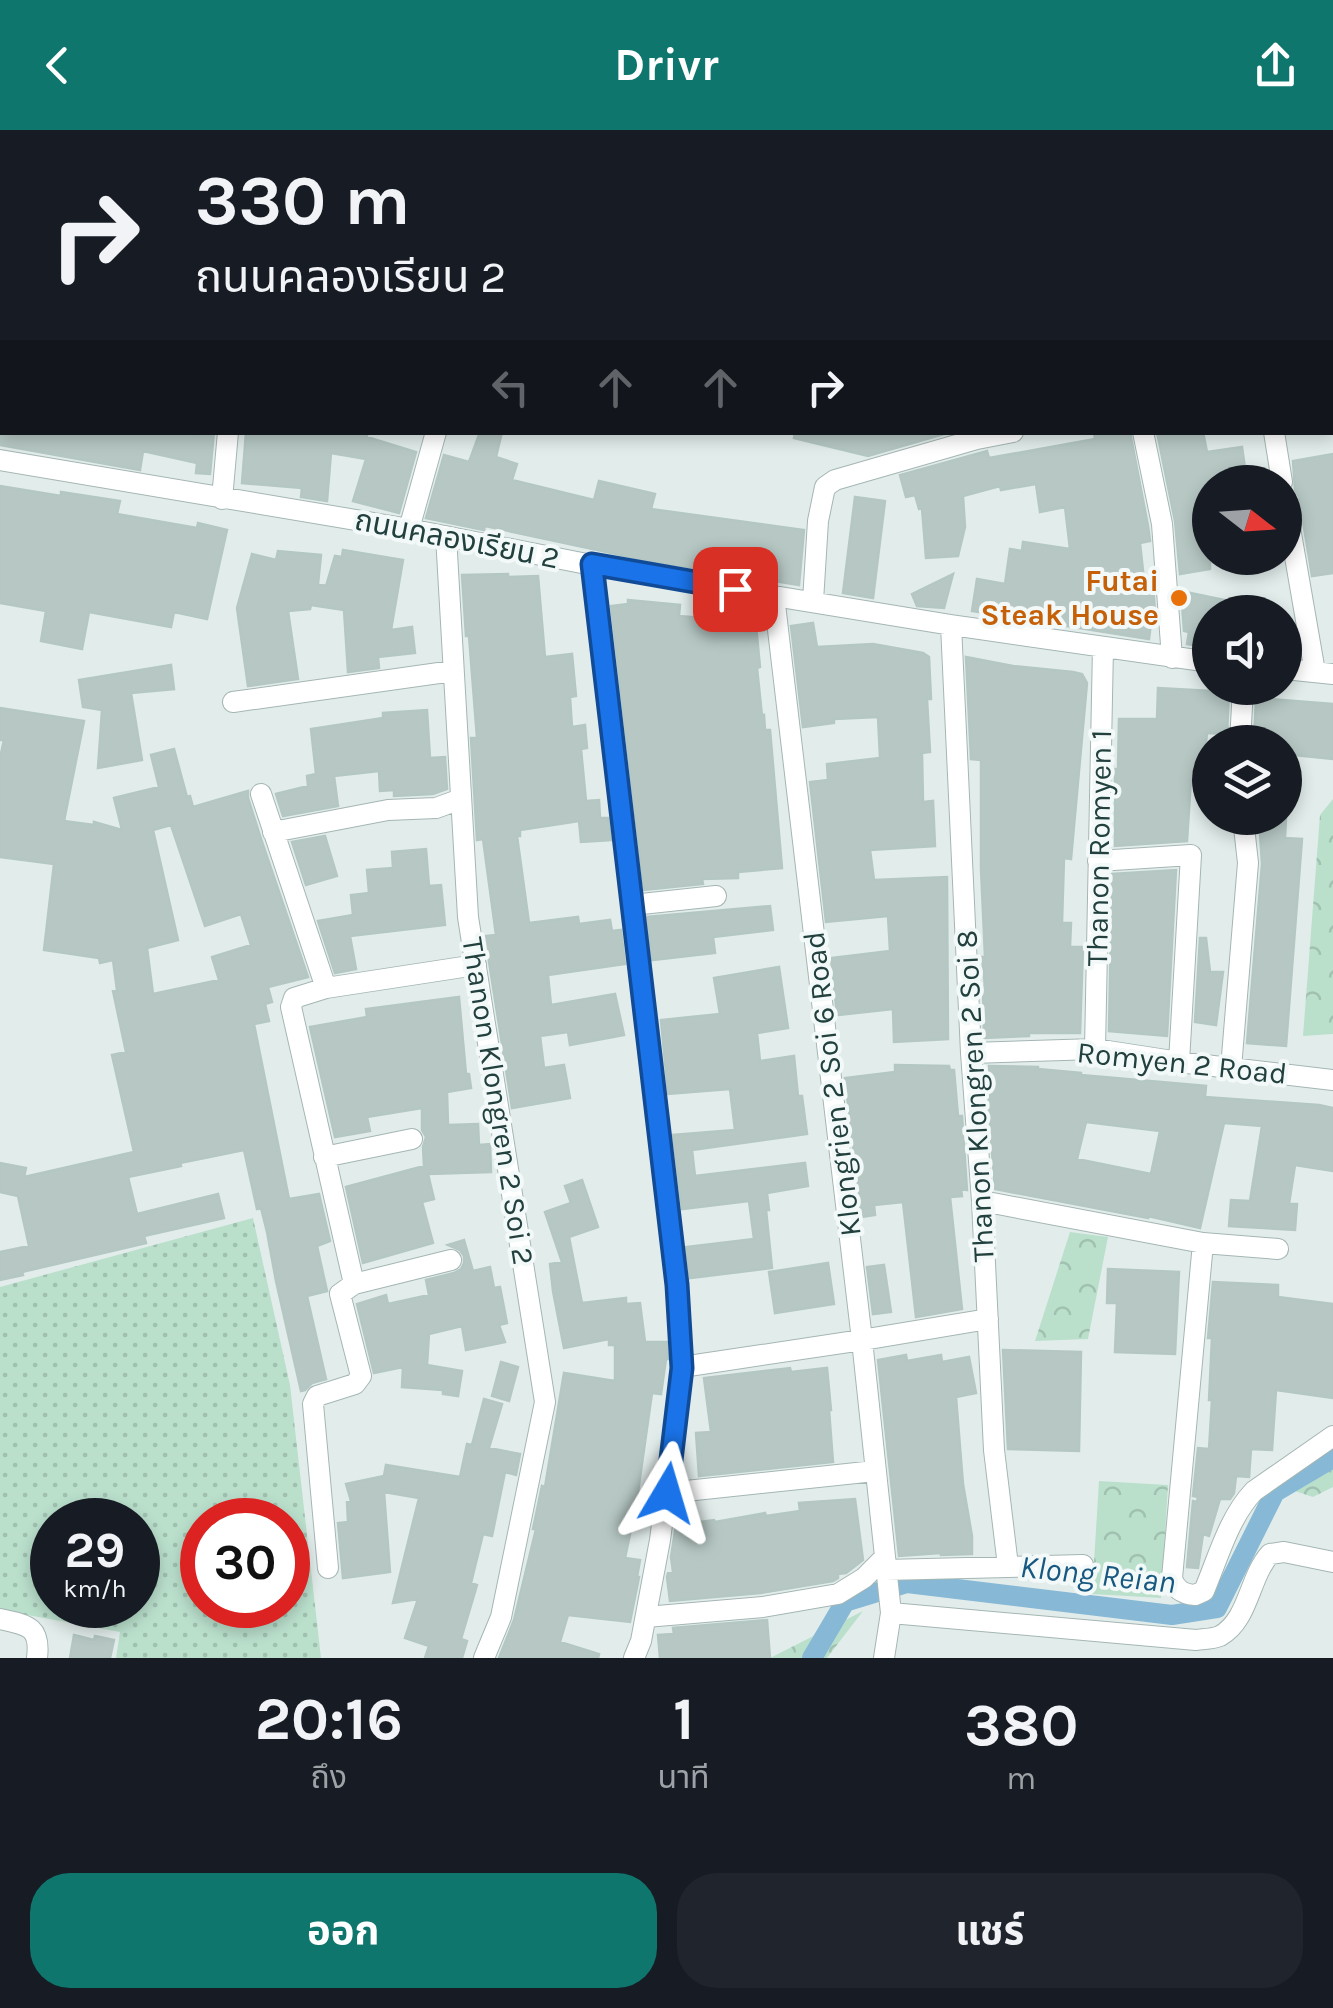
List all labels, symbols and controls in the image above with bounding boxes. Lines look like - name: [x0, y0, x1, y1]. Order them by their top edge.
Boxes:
- icon: back: [30, 38, 85, 93]
- icon: share: [1248, 38, 1303, 93]
- text: Drivr: [614, 39, 719, 91]
- text: 330 m: [195, 160, 411, 242]
- icon: right: [30, 170, 160, 300]
- text: ถนนคลองเรียน 2: [195, 251, 506, 303]
- icon: left: [483, 360, 538, 415]
- icon: ahead: [588, 360, 643, 415]
- icon: ahead: [693, 360, 748, 415]
- icon: right: [798, 360, 853, 415]
- north arrow: [1192, 465, 1302, 575]
- map controls: [1192, 465, 1302, 835]
- street label: ถนนคลองเรียน 2: [352, 502, 562, 576]
- pin: [693, 547, 778, 632]
- icon: arrive: [708, 562, 763, 617]
- place label: Futai Steak House: [981, 563, 1159, 633]
- marker: Futai Steak House: [1168, 587, 1190, 609]
- button: sound: [1192, 595, 1302, 705]
- button: layers: [1192, 725, 1302, 835]
- street label: Thanon Romyen 1: [1079, 729, 1119, 967]
- street label: Klongrien 2 Soi 6 Road: [795, 929, 869, 1239]
- street label: Thanon Klongren 2 Soi 8: [948, 929, 1002, 1263]
- street label: Thanon Klongren 2 Soi 2: [454, 935, 542, 1267]
- street label: Romyen 2 Road: [1075, 1034, 1289, 1092]
- position arrow: [615, 1441, 719, 1545]
- speed limit sign: 30: [180, 1498, 310, 1628]
- text: 29: [65, 1521, 125, 1580]
- water label: Klong Reian: [1018, 1548, 1178, 1601]
- text: km/h: [63, 1574, 127, 1603]
- text: 20:16: [255, 1684, 403, 1754]
- text: 1: [673, 1684, 694, 1754]
- text: 380: [964, 1690, 1078, 1760]
- text: ถึง: [311, 1759, 347, 1796]
- text: นาที: [658, 1759, 710, 1796]
- text: m: [1006, 1760, 1036, 1797]
- button: ออก: [30, 1873, 657, 1988]
- button: แชร์: [677, 1873, 1303, 1988]

